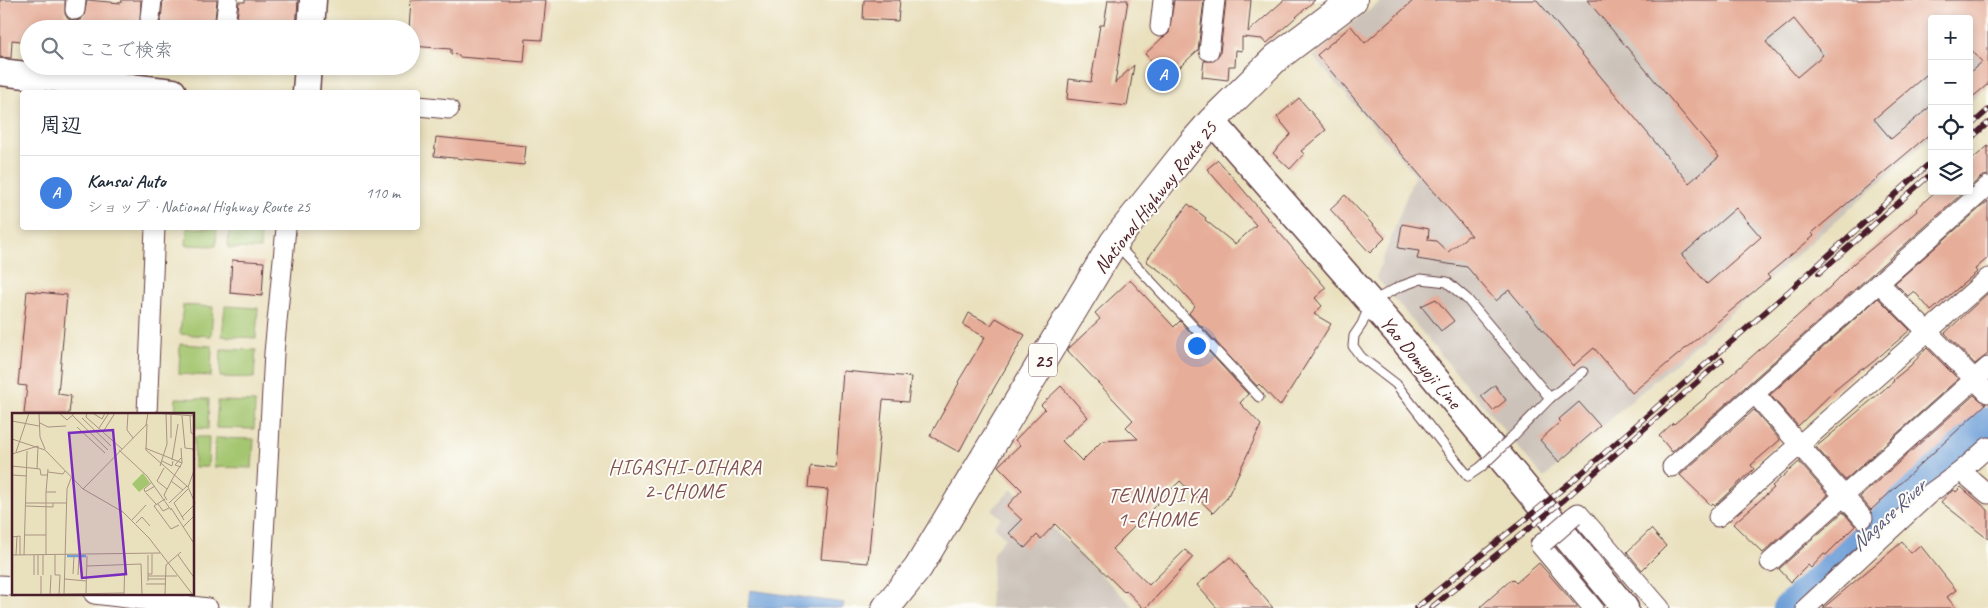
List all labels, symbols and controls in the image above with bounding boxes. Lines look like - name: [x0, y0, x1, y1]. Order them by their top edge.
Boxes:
- map controls: [1928, 15, 1973, 195]
- button: +: [1928, 15, 1973, 60]
- search box: [20, 20, 420, 75]
- icon: search: [38, 34, 66, 62]
- text: ここで検索: [78, 38, 173, 62]
- pin: A: [1147, 56, 1179, 94]
- button: −: [1928, 60, 1973, 105]
- button: locate: [1928, 105, 1973, 150]
- text: 周辺: [40, 112, 82, 138]
- street label: National Highway Route 25: [1088, 115, 1223, 278]
- button: layers: [1928, 150, 1973, 195]
- text: Kansai Auto: [87, 169, 166, 193]
- text: A: [52, 183, 60, 203]
- text: 110 m: [366, 183, 400, 203]
- text: ショップ · National Highway Route 25: [87, 197, 310, 217]
- street label: Yao Domyoji Line: [1375, 311, 1468, 415]
- your location: [1184, 333, 1210, 359]
- road number: 25: [1029, 344, 1057, 376]
- inset map: [12, 413, 195, 596]
- district label: HIGASHI-OIHARA 2-CHOME: [608, 454, 762, 504]
- water label: Nagase River: [1845, 471, 1934, 556]
- district label: TENNOJIYA 1-CHOME: [1108, 482, 1209, 532]

